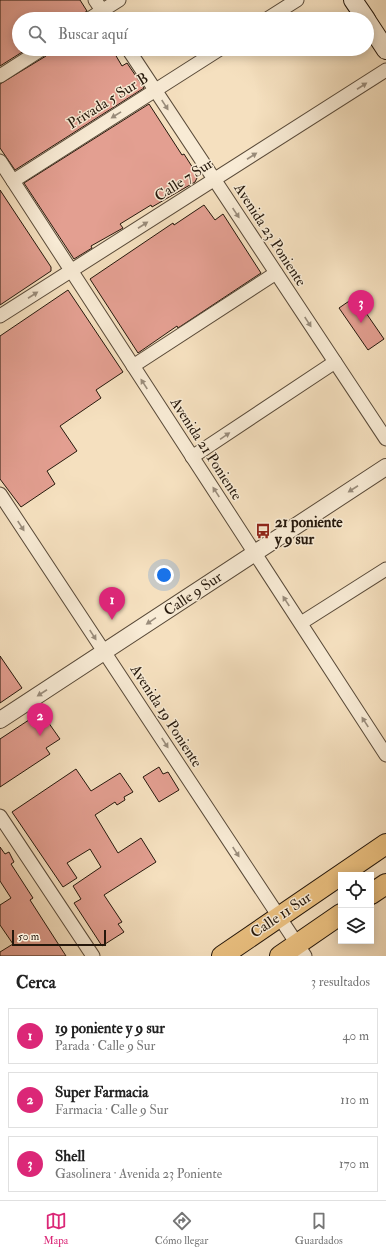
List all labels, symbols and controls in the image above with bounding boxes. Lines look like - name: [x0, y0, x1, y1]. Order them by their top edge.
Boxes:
- search box: [12, 12, 374, 56]
- icon: search: [26, 23, 48, 45]
- text: Buscar aquí: [58, 25, 127, 44]
- street label: Privada 5 Sur B: [64, 69, 152, 133]
- one-way arrow: [357, 82, 367, 90]
- one-way arrow: [161, 100, 169, 110]
- one-way arrow: [111, 111, 121, 119]
- one-way arrow: [246, 152, 258, 159]
- street label: Calle 7 Sur: [151, 154, 217, 206]
- street label: Avenida 23 Poniente: [229, 179, 310, 290]
- one-way arrow: [232, 208, 240, 219]
- one-way arrow: [137, 222, 148, 229]
- pin: 3: [348, 290, 374, 323]
- one-way arrow: [27, 292, 39, 299]
- one-way arrow: [304, 317, 312, 327]
- one-way arrow: [141, 378, 148, 389]
- street label: Avenida 21 Poniente: [165, 393, 246, 504]
- one-way arrow: [219, 432, 231, 439]
- one-way arrow: [347, 485, 359, 492]
- one-way arrow: [212, 487, 219, 498]
- place label: 21 poniente y 9 sur: [274, 513, 343, 550]
- one-way arrow: [18, 520, 25, 532]
- bus stop icon: 21 poniente y 9 sur: [254, 522, 272, 540]
- your location: [154, 565, 174, 585]
- street label: Calle 9 Sur: [160, 567, 226, 621]
- pin: 1: [99, 587, 125, 620]
- one-way arrow: [283, 596, 290, 607]
- one-way arrow: [145, 618, 157, 625]
- one-way arrow: [89, 630, 97, 640]
- street label: Avenida 19 Poniente: [125, 660, 206, 771]
- one-way arrow: [37, 689, 47, 697]
- pin: 2: [27, 703, 53, 736]
- one-way arrow: [361, 717, 369, 727]
- one-way arrow: [161, 737, 168, 749]
- one-way arrow: [232, 847, 240, 857]
- map controls: [338, 872, 374, 944]
- button: locate: [338, 872, 374, 908]
- street label: Calle 11 Sur: [247, 887, 316, 942]
- button: layers: [338, 908, 374, 944]
- scale bar: [12, 928, 106, 947]
- text: 50 m: [18, 930, 39, 943]
- text: Cerca: [16, 972, 56, 993]
- text: 3 resultados: [311, 974, 370, 990]
- text: 19 poniente y 9 sur: [55, 1019, 165, 1038]
- text: 1: [28, 1028, 32, 1044]
- text: 40 m: [343, 1028, 369, 1044]
- text: Parada · Calle 9 Sur: [55, 1038, 155, 1054]
- text: Super Farmacia: [55, 1083, 148, 1102]
- text: 2: [27, 1092, 33, 1108]
- text: 110 m: [340, 1092, 369, 1108]
- text: Farmacia · Calle 9 Sur: [55, 1102, 168, 1118]
- text: Shell: [55, 1147, 85, 1166]
- text: 3: [28, 1156, 33, 1172]
- text: 170 m: [339, 1156, 369, 1172]
- text: Gasolinera · Avenida 23 Poniente: [55, 1166, 222, 1182]
- tab: Mapa: [43, 1210, 68, 1247]
- tab: Cómo llegar: [155, 1210, 208, 1247]
- tab: Guardados: [295, 1210, 343, 1247]

